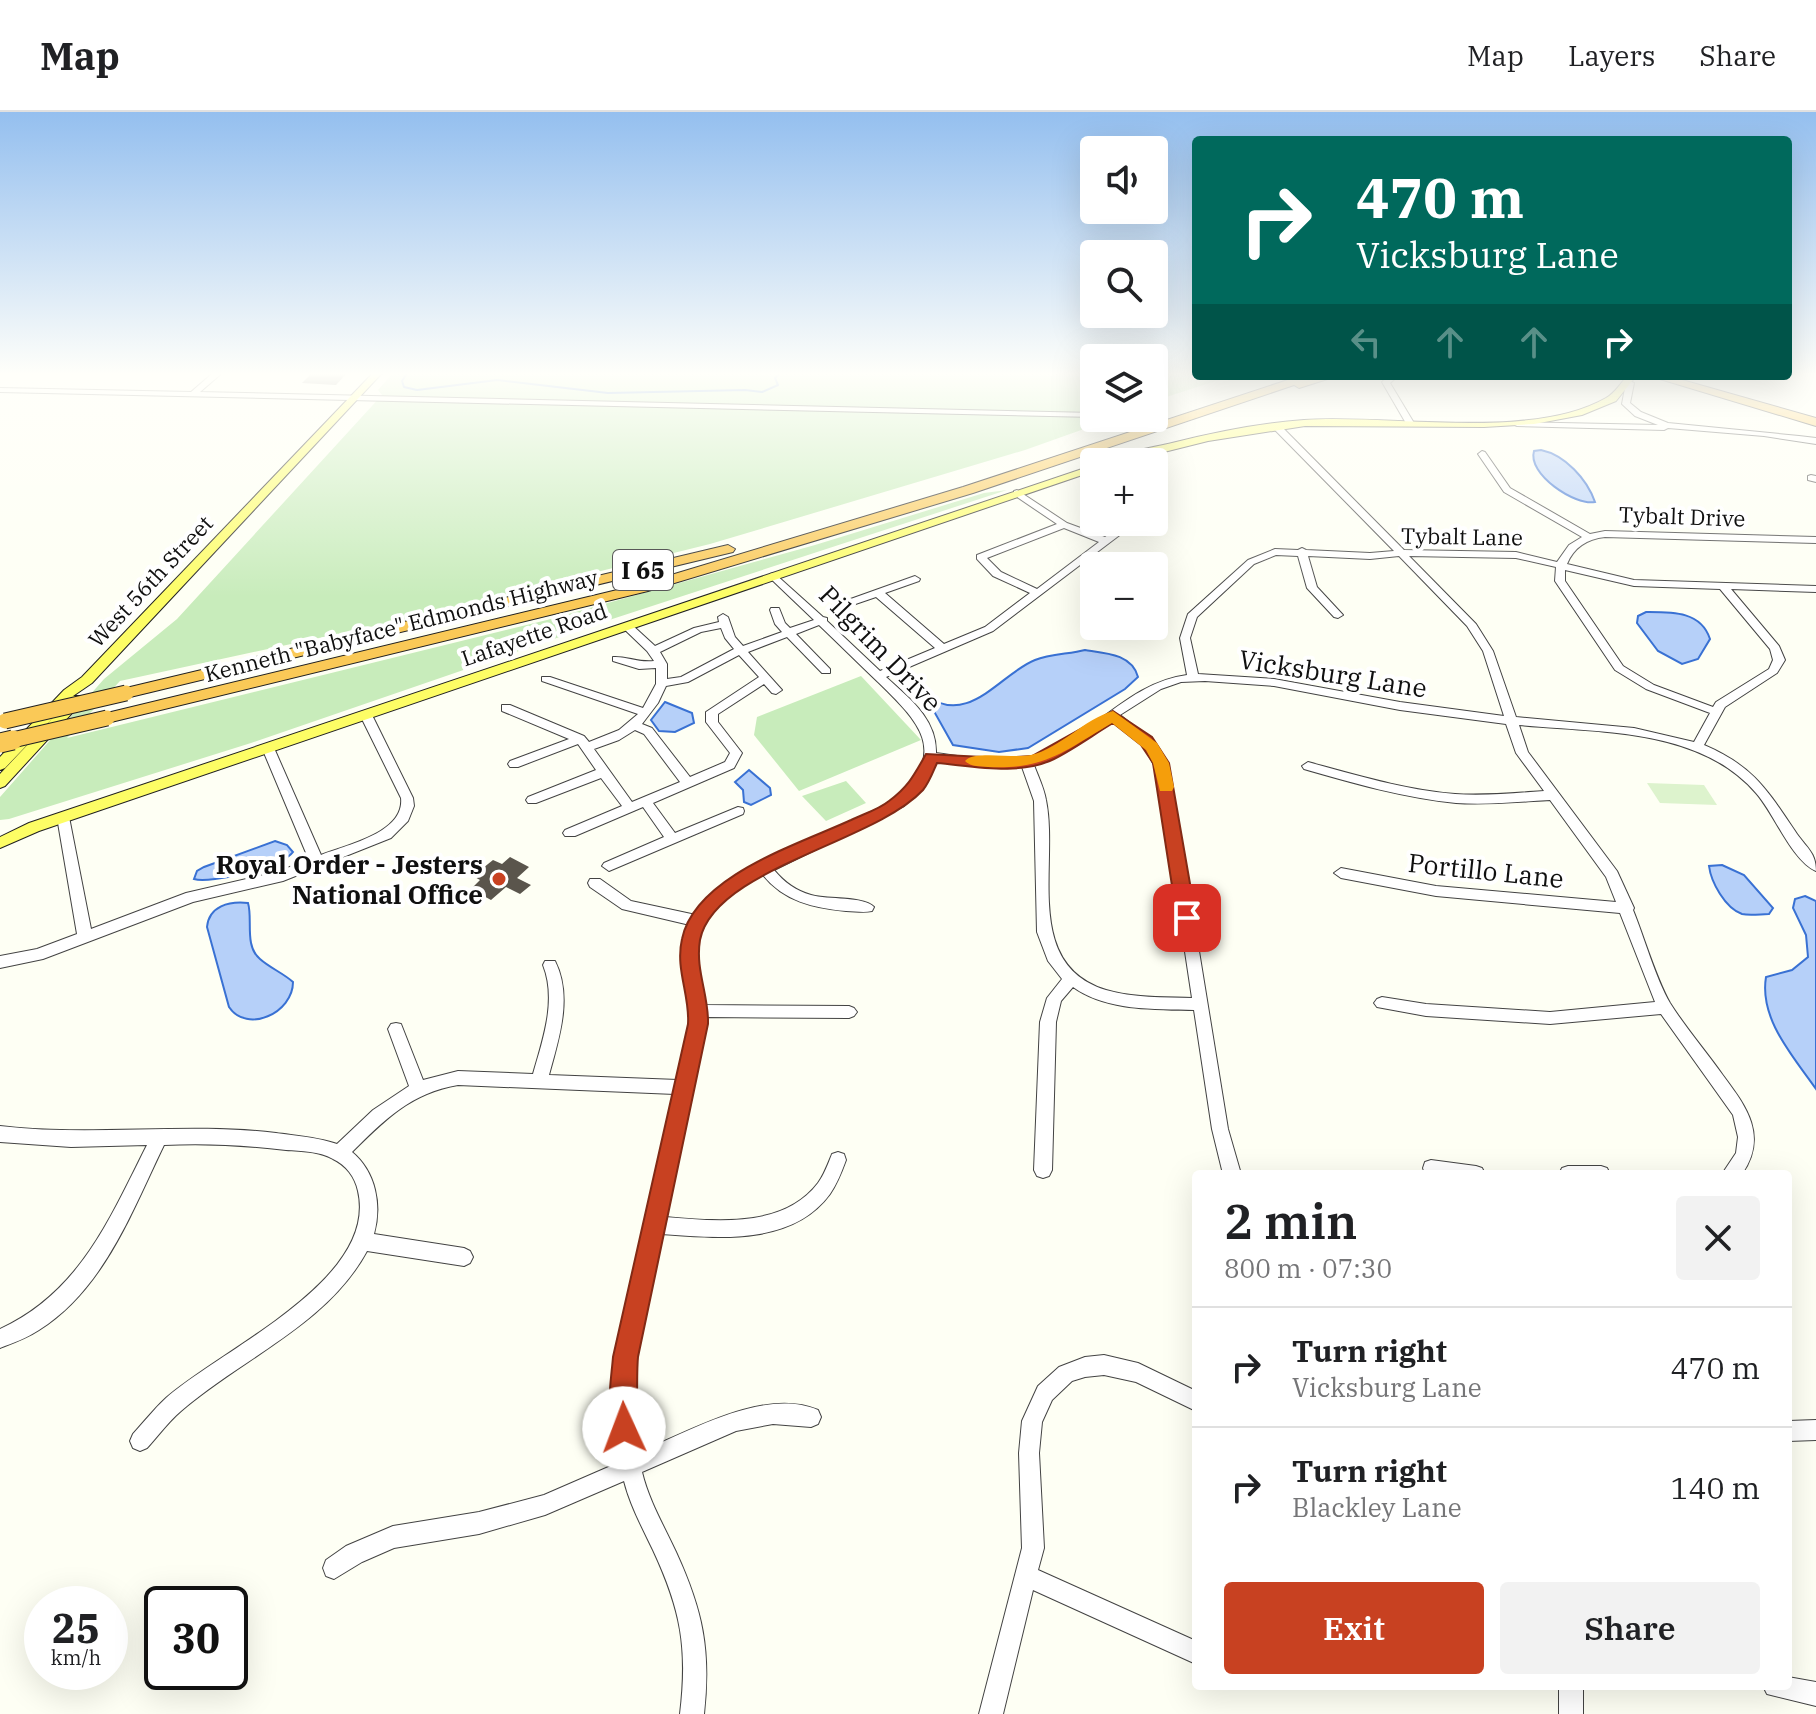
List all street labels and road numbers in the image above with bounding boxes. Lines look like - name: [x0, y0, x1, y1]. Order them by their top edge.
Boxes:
- street label: Tybalt Drive: [1618, 499, 1746, 533]
- street label: West 56th Street: [81, 509, 219, 653]
- street label: Tybalt Lane: [1401, 520, 1523, 552]
- road number: I 65: [613, 550, 673, 590]
- street label: Kenneth "Babyface" Edmonds Highway: [201, 562, 601, 688]
- street label: Pilgrim Drive: [812, 578, 950, 718]
- street label: Lafayette Road: [457, 595, 611, 673]
- street label: Vicksburg Lane: [1237, 641, 1429, 705]
- street label: Portillo Lane: [1407, 845, 1565, 895]

